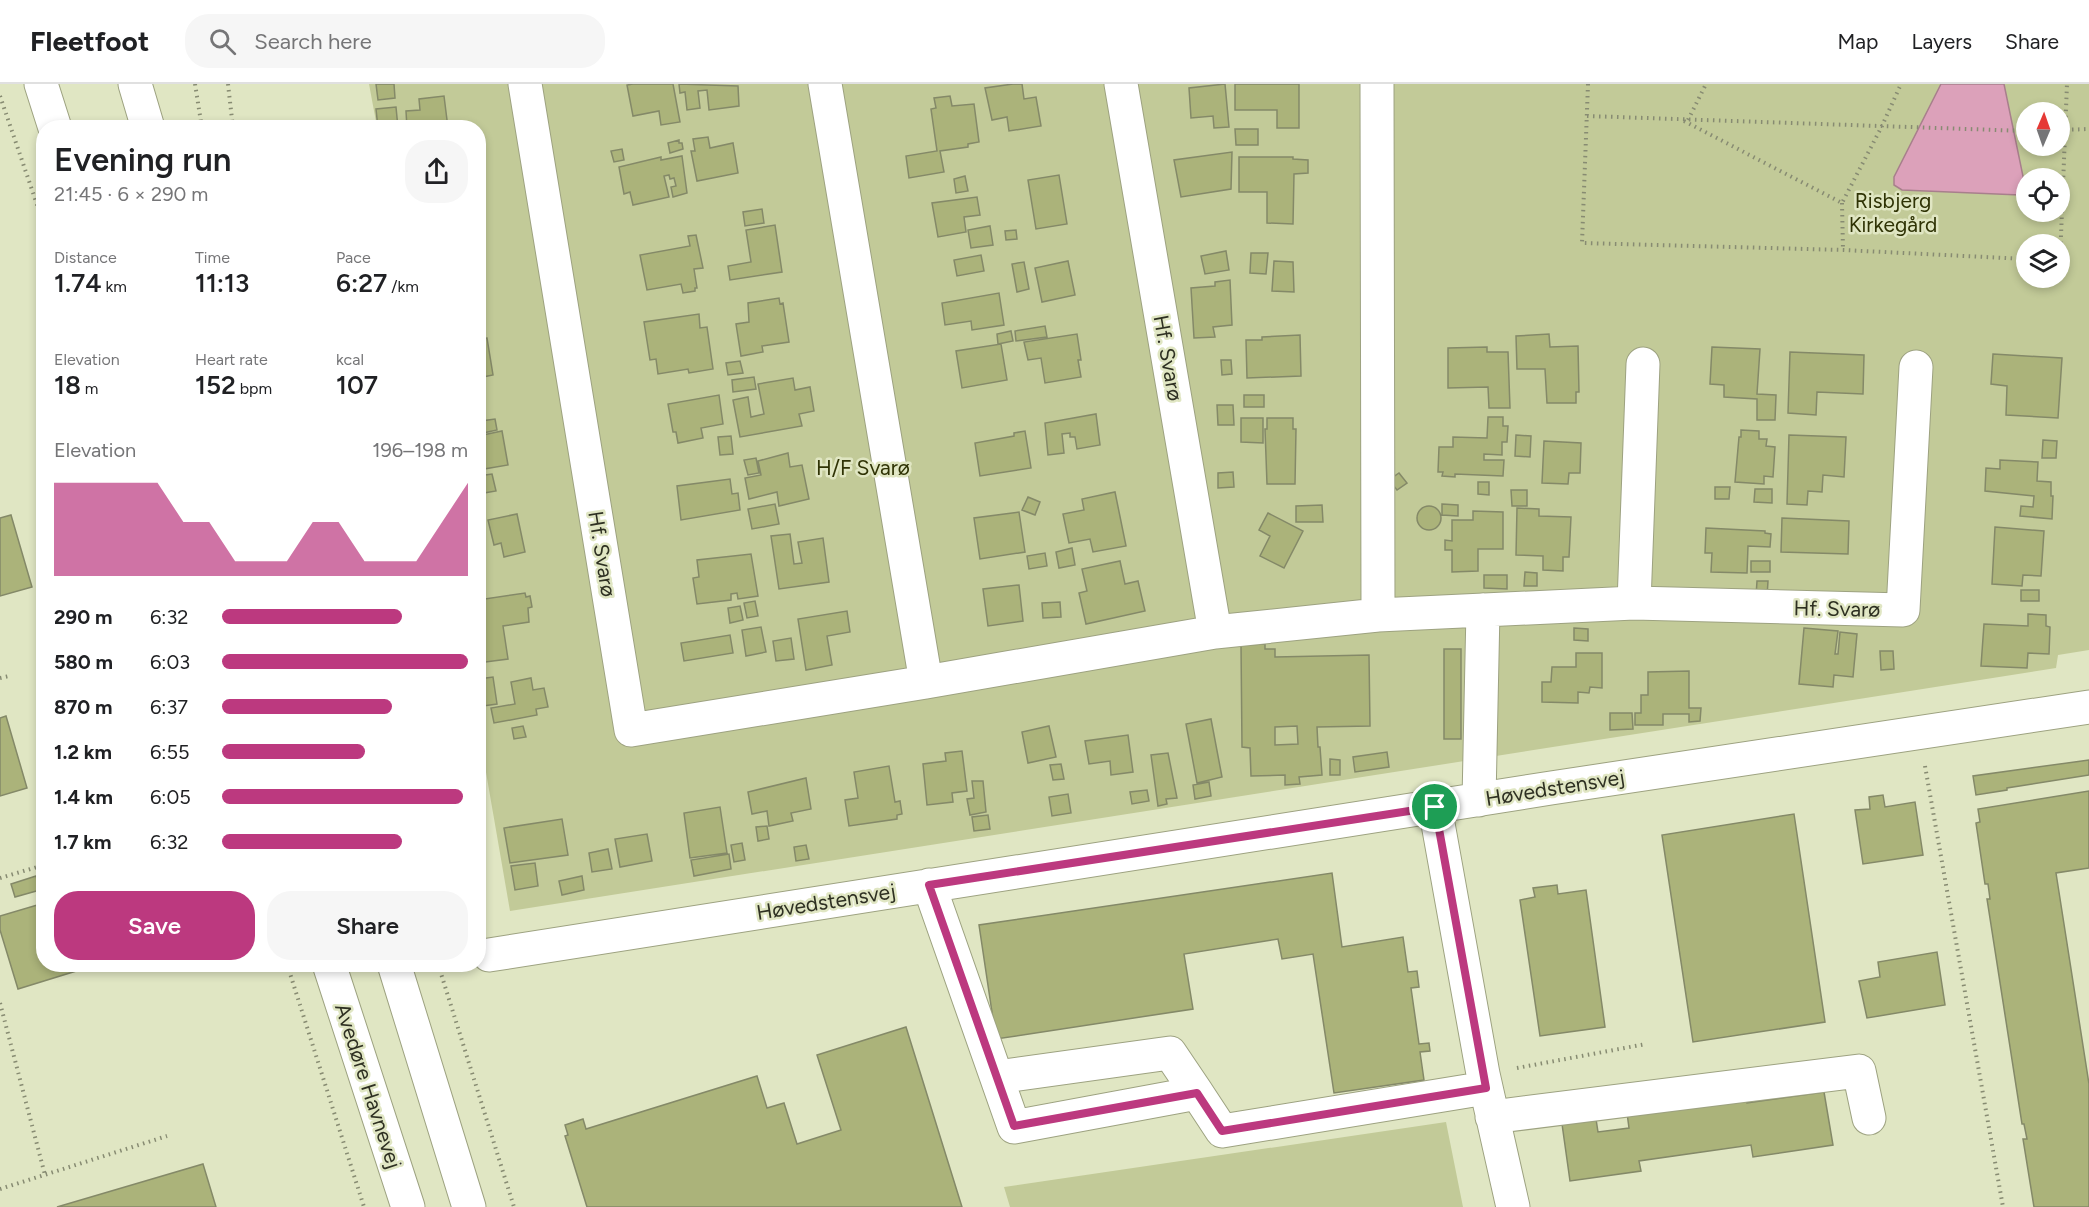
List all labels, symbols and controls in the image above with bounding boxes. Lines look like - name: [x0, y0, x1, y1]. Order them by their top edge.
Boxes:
- search box: [185, 14, 605, 68]
- text: Fleetfoot: [30, 24, 149, 58]
- icon: search: [206, 25, 239, 58]
- text: Search here: [254, 28, 372, 55]
- text: Map: [1838, 29, 1878, 54]
- text: Layers: [1911, 29, 1972, 54]
- text: Share: [2005, 29, 2059, 54]
- north arrow: [2016, 102, 2070, 156]
- map controls: [2016, 102, 2070, 288]
- text: Evening run: [54, 140, 231, 179]
- button: share: [405, 140, 468, 203]
- button: locate: [2016, 168, 2070, 222]
- text: 21:45 · 6 × 290 m: [54, 182, 208, 206]
- park label: Risbjerg Kirkegård: [1849, 188, 1937, 237]
- button: layers: [2016, 234, 2070, 288]
- text: Distance: [54, 248, 117, 267]
- text: Time: [195, 248, 230, 267]
- text: Pace: [336, 248, 371, 267]
- text: 1.74: [54, 267, 102, 299]
- text: 11:13: [195, 267, 249, 299]
- text: 6:27: [336, 267, 387, 299]
- text: km: [102, 277, 127, 296]
- text: /km: [387, 277, 419, 296]
- street label: Hf. Svarø: [1149, 313, 1188, 403]
- text: Elevation: [54, 350, 120, 369]
- text: Heart rate: [195, 350, 268, 369]
- text: kcal: [336, 350, 364, 369]
- text: 18: [54, 369, 81, 401]
- text: 152: [195, 369, 236, 401]
- text: 107: [336, 369, 378, 401]
- text: m: [81, 379, 98, 398]
- text: bpm: [236, 379, 272, 398]
- text: Elevation: [54, 438, 136, 462]
- text: 196–198 m: [372, 438, 468, 462]
- park label: H/F Svarø: [816, 455, 910, 480]
- street label: Hf. Svarø: [583, 509, 622, 599]
- street label: Hf. Svarø: [1793, 595, 1881, 622]
- text: 290 m: [54, 605, 112, 629]
- text: 6:32: [150, 605, 188, 629]
- text: 580 m: [54, 650, 113, 674]
- text: 6:03: [150, 650, 190, 674]
- text: 870 m: [54, 695, 113, 719]
- text: 6:37: [150, 695, 188, 719]
- text: 1.2 km: [54, 740, 112, 764]
- text: 6:55: [150, 740, 189, 764]
- street label: Høvedstensvej: [1484, 764, 1626, 811]
- pin: [1409, 781, 1460, 832]
- text: 1.4 km: [54, 785, 113, 809]
- text: 6:05: [150, 785, 191, 809]
- icon: arrive: [1418, 790, 1451, 823]
- text: 1.7 km: [54, 830, 111, 854]
- text: 6:32: [150, 830, 188, 854]
- street label: Høvedstensvej: [755, 878, 897, 925]
- button: Save: [54, 891, 255, 960]
- button: Share: [267, 891, 468, 960]
- street label: Avedøre Havnevej: [330, 1000, 407, 1172]

